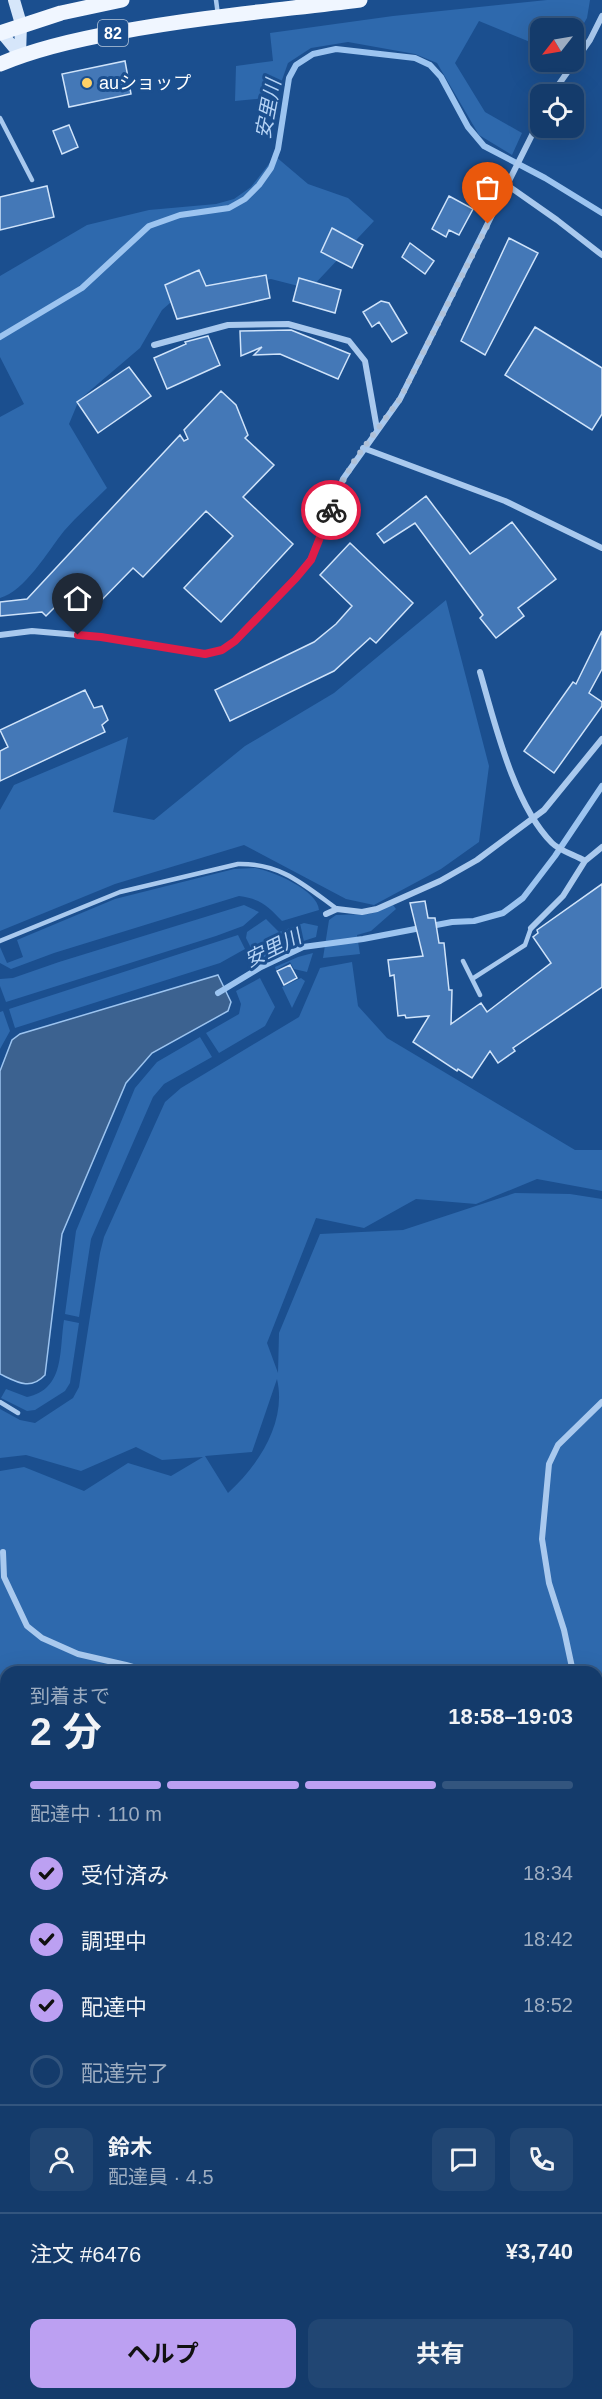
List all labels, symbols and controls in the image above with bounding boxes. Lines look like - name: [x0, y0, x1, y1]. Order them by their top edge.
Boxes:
- north arrow: [530, 18, 584, 72]
- map controls: [530, 18, 584, 138]
- road number: 82: [98, 20, 128, 46]
- place label: auショップ: [99, 73, 191, 93]
- water label: 安里川: [251, 75, 285, 141]
- marker: auショップ: [80, 76, 94, 90]
- button: locate: [530, 84, 584, 138]
- pin: [462, 162, 513, 224]
- icon: bag: [471, 171, 504, 204]
- courier: [301, 480, 361, 540]
- icon: bike: [315, 494, 348, 527]
- pin: [52, 573, 103, 635]
- icon: home: [61, 582, 94, 615]
- water label: 安里川: [241, 924, 307, 971]
- text: 到着まで: [30, 1685, 110, 1707]
- text: 18:58–19:03: [448, 1704, 573, 1729]
- text: 2 分: [30, 1710, 102, 1753]
- text: 配達中 · 110 m: [30, 1803, 162, 1825]
- icon: check: [30, 1857, 63, 1890]
- text: 18:34: [523, 1862, 573, 1884]
- text: 受付済み: [81, 1863, 169, 1888]
- icon: check: [30, 1923, 63, 1956]
- text: 18:42: [523, 1928, 573, 1950]
- text: 調理中: [81, 1929, 147, 1954]
- icon: check: [30, 1989, 63, 2022]
- text: 18:52: [523, 1994, 573, 2016]
- text: 配達中: [81, 1995, 147, 2020]
- text: 配達完了: [81, 2061, 169, 2086]
- button: person: [30, 2128, 93, 2191]
- button: chat: [432, 2128, 495, 2191]
- button: phone: [510, 2128, 573, 2191]
- text: 鈴木: [108, 2135, 152, 2160]
- text: 配達員 · 4.5: [108, 2166, 214, 2188]
- text: ¥3,740: [506, 2239, 573, 2264]
- text: 注文 #6476: [30, 2242, 141, 2267]
- button: ヘルプ: [30, 2319, 296, 2388]
- button: 共有: [308, 2319, 573, 2388]

